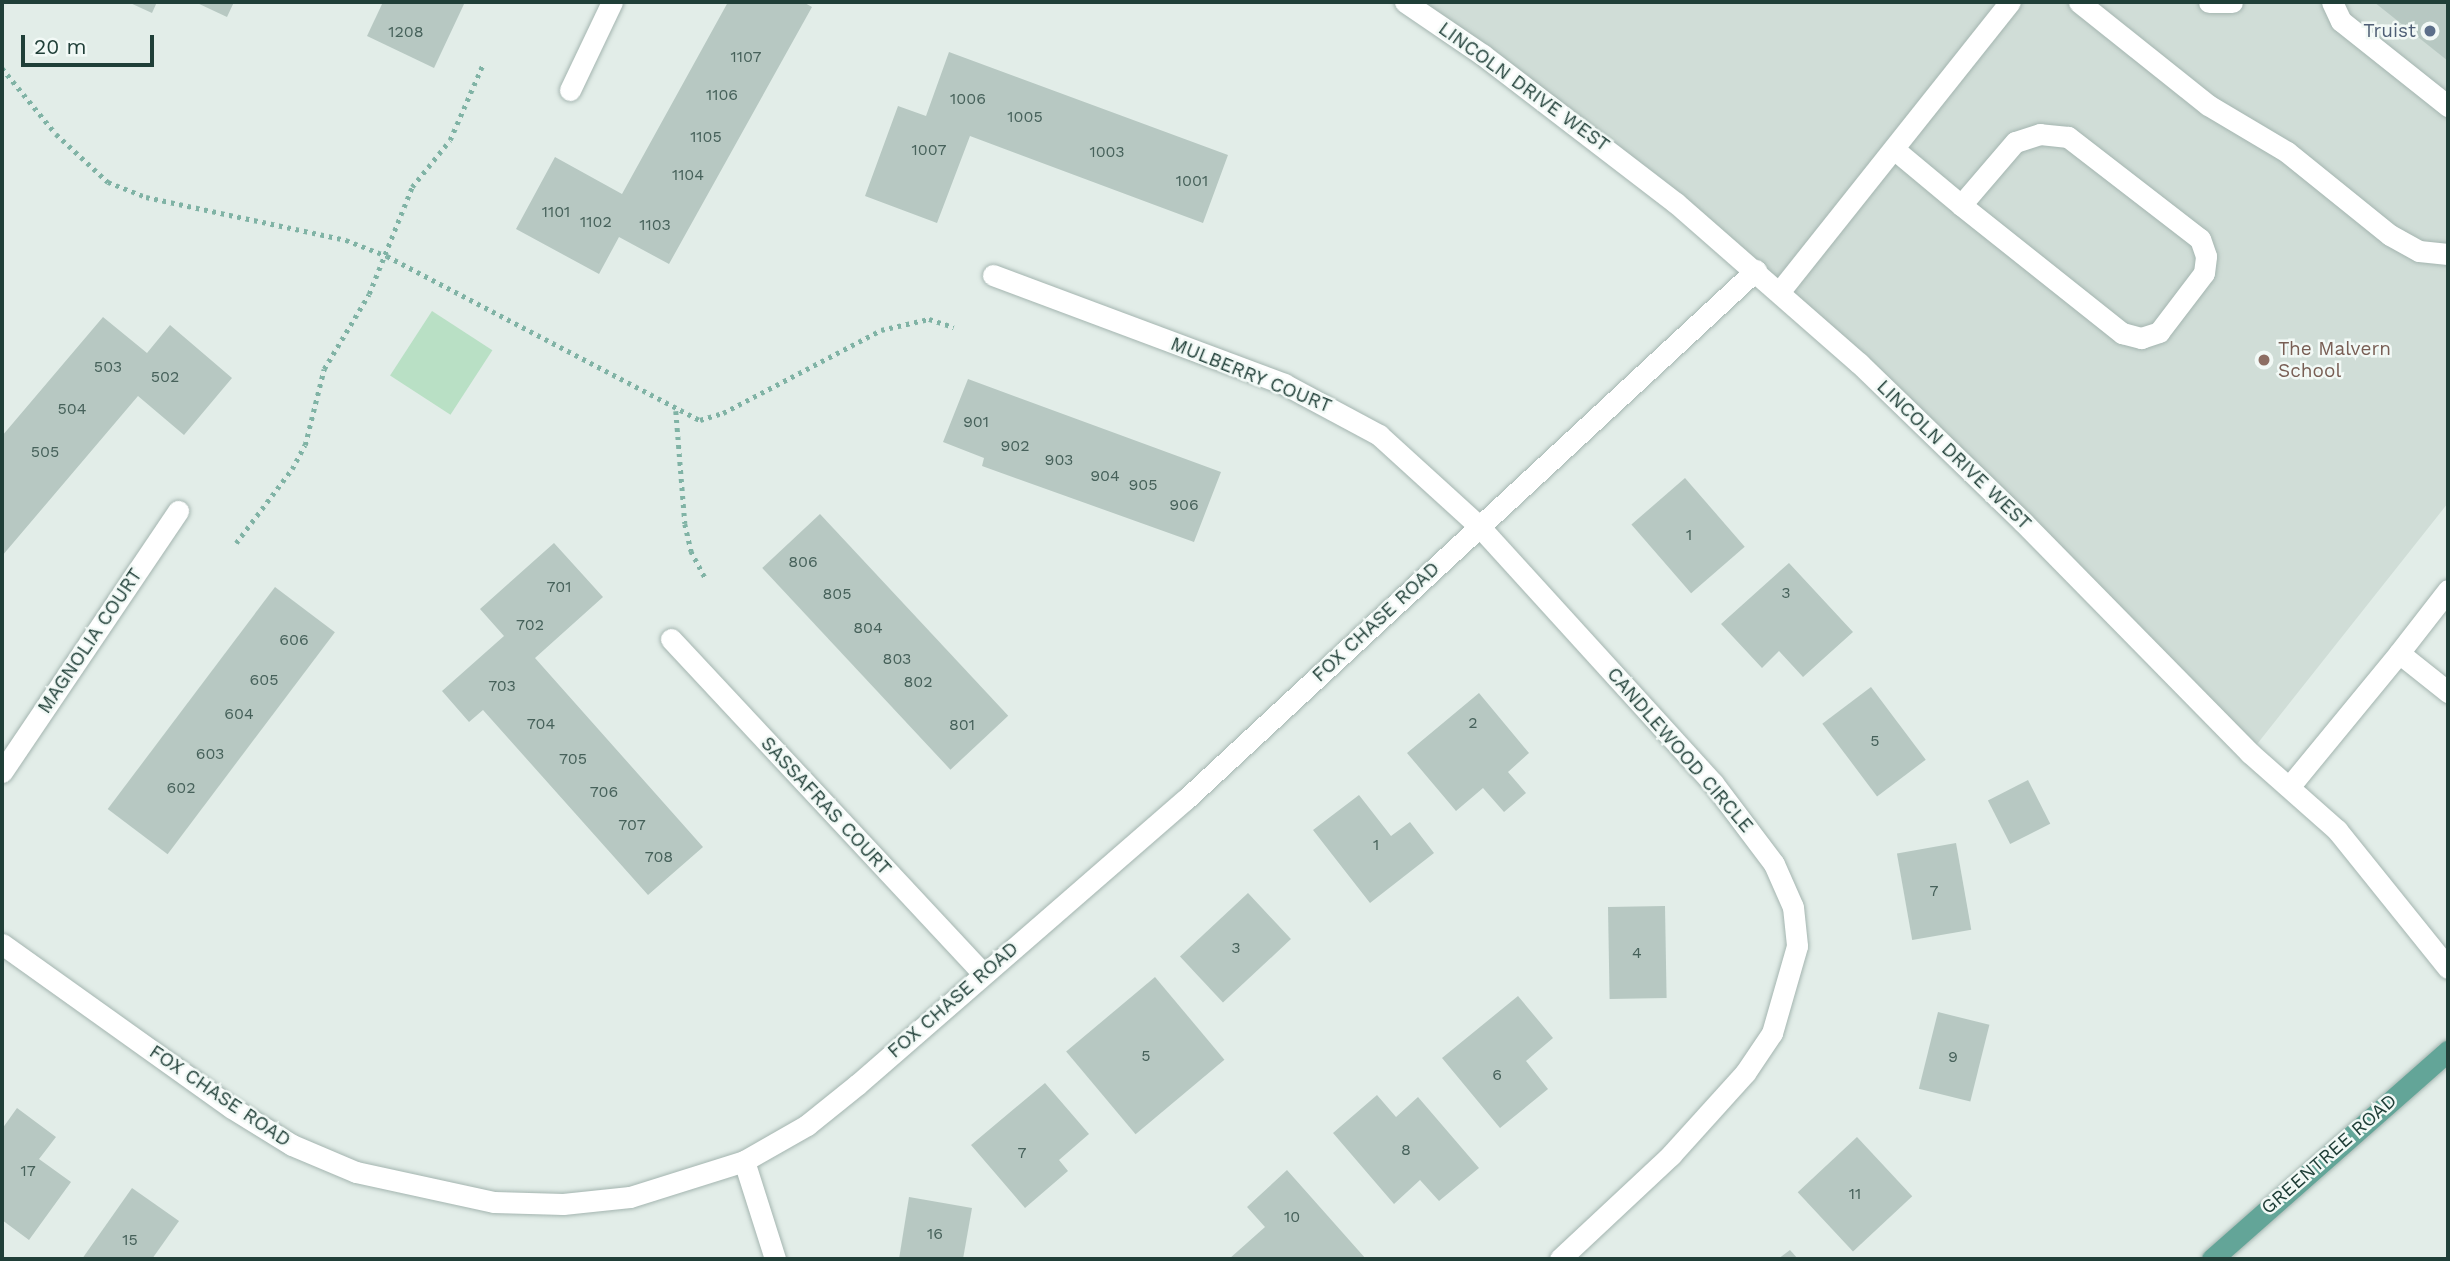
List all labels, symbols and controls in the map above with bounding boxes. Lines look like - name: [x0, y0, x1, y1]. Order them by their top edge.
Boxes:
- street label: LINCOLN DRIVE WEST: [1434, 17, 1614, 157]
- place label: Truist: [2363, 20, 2416, 42]
- scale bar: [24, 21, 158, 65]
- house number: 1208: [388, 22, 424, 42]
- marker: Truist: [2422, 23, 2438, 39]
- text: 20 m: [34, 34, 86, 59]
- house number: 1107: [730, 47, 762, 67]
- house number: 1106: [706, 85, 738, 105]
- house number: 1006: [950, 89, 986, 109]
- house number: 1005: [1007, 107, 1043, 127]
- house number: 1105: [690, 127, 722, 147]
- house number: 1007: [912, 140, 946, 160]
- house number: 1003: [1089, 142, 1125, 162]
- house number: 1104: [672, 165, 704, 185]
- house number: 1001: [1176, 171, 1208, 191]
- house number: 1101: [542, 202, 570, 222]
- house number: 1102: [580, 212, 612, 232]
- house number: 1103: [639, 215, 671, 235]
- street label: MULBERRY COURT: [1167, 332, 1335, 418]
- place label: The Malvern School: [2278, 338, 2391, 382]
- marker: The Malvern School: [2256, 352, 2272, 368]
- house number: 503: [94, 357, 122, 377]
- house number: 502: [151, 367, 179, 387]
- street label: LINCOLN DRIVE WEST: [1872, 375, 2036, 535]
- house number: 504: [57, 399, 87, 419]
- house number: 901: [963, 412, 989, 432]
- house number: 902: [1000, 436, 1030, 456]
- house number: 505: [31, 442, 59, 462]
- house number: 903: [1045, 450, 1073, 470]
- house number: 904: [1090, 466, 1120, 486]
- house number: 905: [1128, 475, 1158, 495]
- house number: 906: [1169, 495, 1199, 515]
- house number: 1: [1686, 525, 1692, 545]
- house number: 806: [788, 552, 818, 572]
- street label: FOX CHASE ROAD: [1308, 557, 1444, 687]
- street label: MAGNOLIA COURT: [33, 564, 147, 718]
- house number: 701: [547, 577, 571, 597]
- house number: 3: [1781, 583, 1791, 603]
- house number: 805: [822, 584, 852, 604]
- house number: 702: [516, 615, 544, 635]
- house number: 804: [853, 618, 883, 638]
- house number: 606: [279, 630, 309, 650]
- house number: 803: [883, 649, 911, 669]
- street label: CANDLEWOOD CIRCLE: [1602, 663, 1758, 837]
- house number: 605: [250, 670, 278, 690]
- house number: 802: [903, 672, 933, 692]
- house number: 703: [488, 676, 516, 696]
- house number: 604: [224, 704, 254, 724]
- house number: 2: [1468, 713, 1478, 733]
- house number: 704: [527, 714, 555, 734]
- house number: 801: [949, 715, 975, 735]
- house number: 5: [1870, 731, 1880, 751]
- street label: SASSAFRAS COURT: [756, 732, 896, 880]
- house number: 603: [196, 744, 224, 764]
- house number: 705: [559, 749, 587, 769]
- house number: 602: [166, 778, 196, 798]
- house number: 706: [590, 782, 618, 802]
- house number: 707: [618, 815, 646, 835]
- house number: 1: [1373, 835, 1379, 855]
- house number: 708: [645, 847, 673, 867]
- house number: 7: [1930, 881, 1938, 901]
- street label: FOX CHASE ROAD: [883, 937, 1023, 1063]
- house number: 3: [1231, 938, 1241, 958]
- house number: 4: [1632, 943, 1642, 963]
- street label: FOX CHASE ROAD: [145, 1040, 295, 1152]
- house number: 5: [1141, 1046, 1151, 1066]
- house number: 9: [1948, 1047, 1958, 1067]
- house number: 6: [1492, 1065, 1502, 1085]
- street label: GREENTREE ROAD: [2257, 1089, 2401, 1219]
- house number: 8: [1401, 1140, 1411, 1160]
- house number: 7: [1018, 1143, 1026, 1163]
- house number: 17: [20, 1161, 36, 1181]
- house number: 11: [1849, 1184, 1861, 1204]
- house number: 10: [1284, 1207, 1300, 1227]
- house number: 16: [927, 1224, 943, 1244]
- house number: 15: [122, 1230, 138, 1250]

